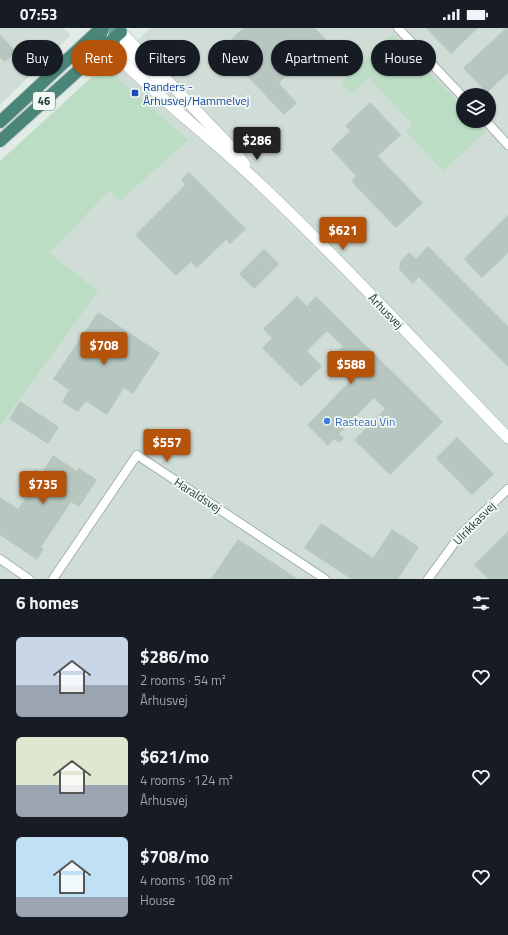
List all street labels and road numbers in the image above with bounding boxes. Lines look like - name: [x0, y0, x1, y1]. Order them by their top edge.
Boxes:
- road number: 46: [33, 92, 55, 110]
- street label: Århusvej: [364, 289, 408, 333]
- street label: Haraldsvej: [170, 473, 226, 517]
- street label: Ulrikkasvej: [448, 497, 500, 549]

